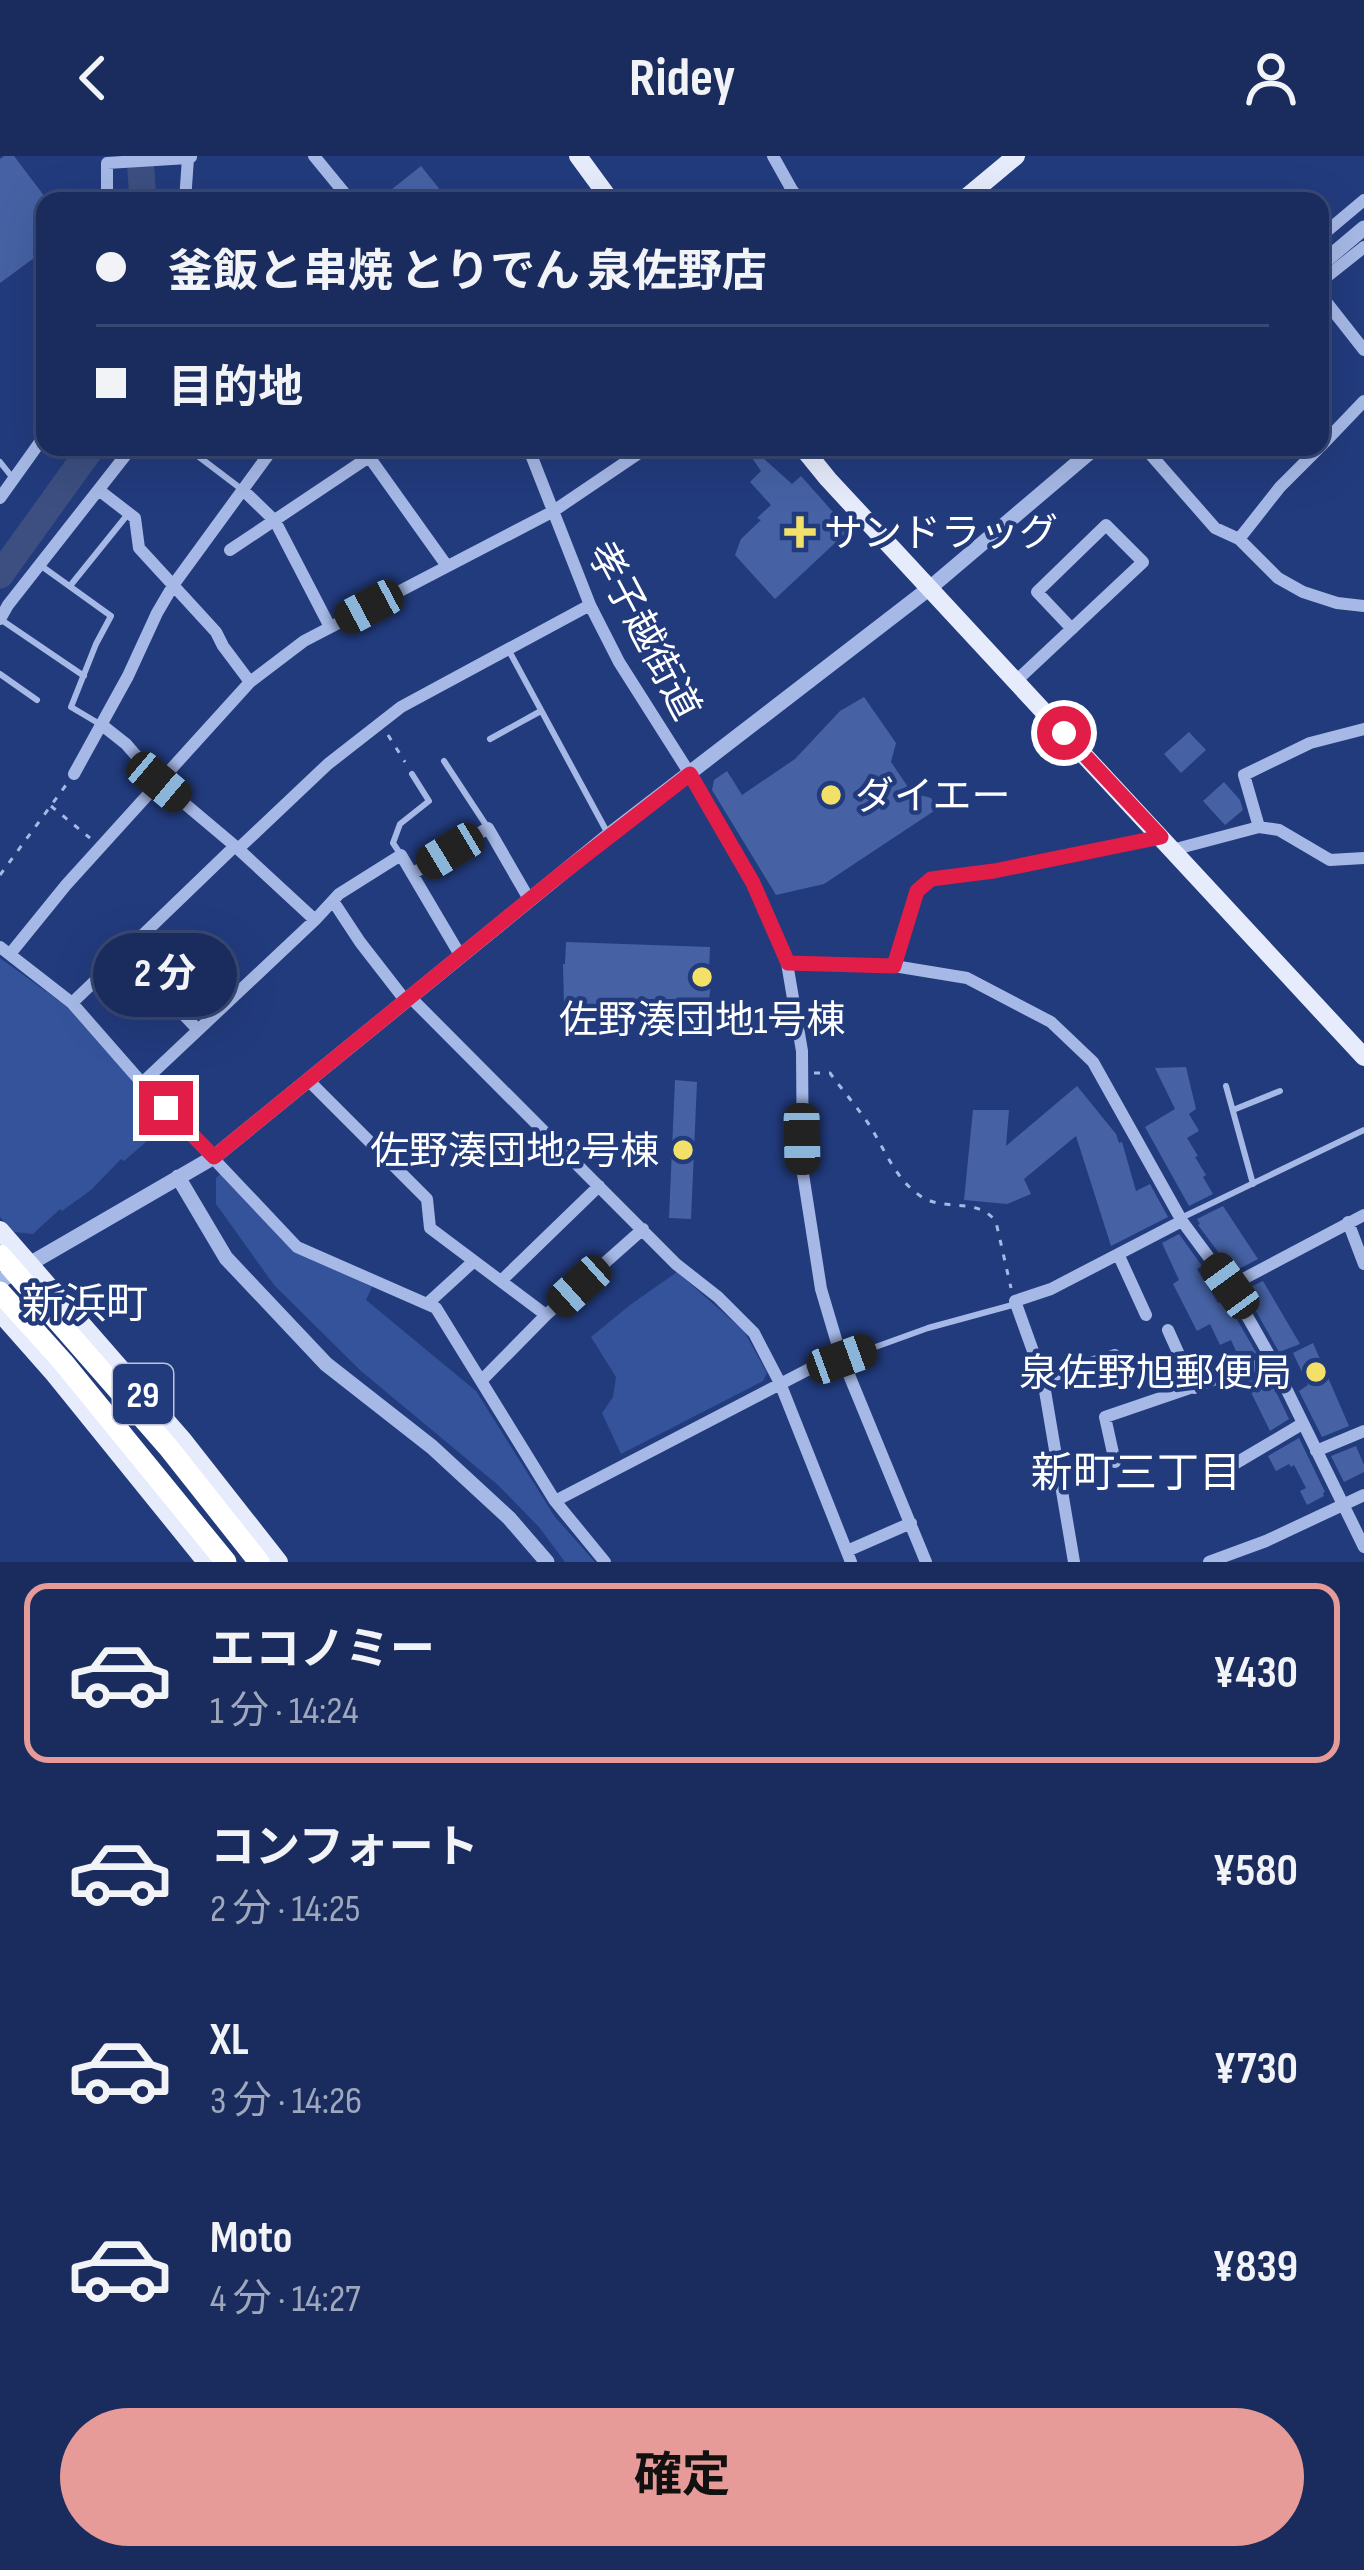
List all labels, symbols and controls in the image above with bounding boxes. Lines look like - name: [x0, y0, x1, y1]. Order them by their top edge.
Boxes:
- icon: back: [60, 45, 126, 111]
- icon: person: [1238, 45, 1304, 111]
- text: Ridey: [629, 46, 735, 111]
- text: 釜飯と串焼 とりでん 泉佐野店: [168, 245, 767, 300]
- text: 目的地: [168, 361, 303, 416]
- place label: サンドラッグ: [824, 511, 1058, 558]
- marker: サンドラッグ: [787, 519, 813, 545]
- street label: 孝子越街道: [576, 534, 709, 728]
- car: [329, 574, 409, 640]
- route start: [1037, 706, 1091, 760]
- car: [120, 745, 198, 819]
- place label: ダイエー: [855, 774, 1011, 821]
- marker: ダイエー: [818, 782, 844, 808]
- car: [410, 817, 490, 885]
- callout: 2 分: [94, 934, 238, 1018]
- text: 2 分: [134, 951, 196, 998]
- marker: 佐野湊団地1号棟: [689, 964, 715, 990]
- place label: 佐野湊団地1号棟: [559, 998, 845, 1045]
- route end: [139, 1081, 193, 1135]
- car: [783, 1103, 821, 1175]
- place label: 佐野湊団地2号棟: [370, 1129, 659, 1176]
- marker: 佐野湊団地2号棟: [670, 1137, 696, 1163]
- car: [1194, 1246, 1266, 1326]
- car: [540, 1249, 618, 1323]
- district label: 新浜町: [22, 1280, 148, 1331]
- car: [802, 1330, 882, 1388]
- place label: 泉佐野旭郵便局: [1019, 1351, 1292, 1398]
- marker: 泉佐野旭郵便局: [1303, 1359, 1329, 1385]
- road number: 29: [113, 1364, 173, 1424]
- district label: 新町三丁目: [1031, 1449, 1241, 1500]
- icon: car: [66, 1619, 174, 1727]
- text: エコノミー: [210, 1623, 435, 1678]
- text: ¥430: [1213, 1646, 1298, 1701]
- text: 1 分 · 14:24: [210, 1688, 358, 1735]
- icon: car: [66, 1817, 174, 1925]
- text: コンフォート: [210, 1821, 479, 1876]
- text: ¥580: [1212, 1844, 1298, 1899]
- text: 2 分 · 14:25: [210, 1886, 360, 1933]
- text: XL: [210, 2013, 249, 2068]
- icon: car: [66, 2015, 174, 2123]
- text: ¥730: [1213, 2042, 1298, 2097]
- text: 3 分 · 14:26: [210, 2078, 362, 2125]
- text: Moto: [210, 2211, 292, 2266]
- icon: car: [66, 2213, 174, 2321]
- text: ¥839: [1212, 2240, 1298, 2295]
- text: 4 分 · 14:27: [210, 2276, 361, 2323]
- button: 確定: [60, 2408, 1304, 2546]

